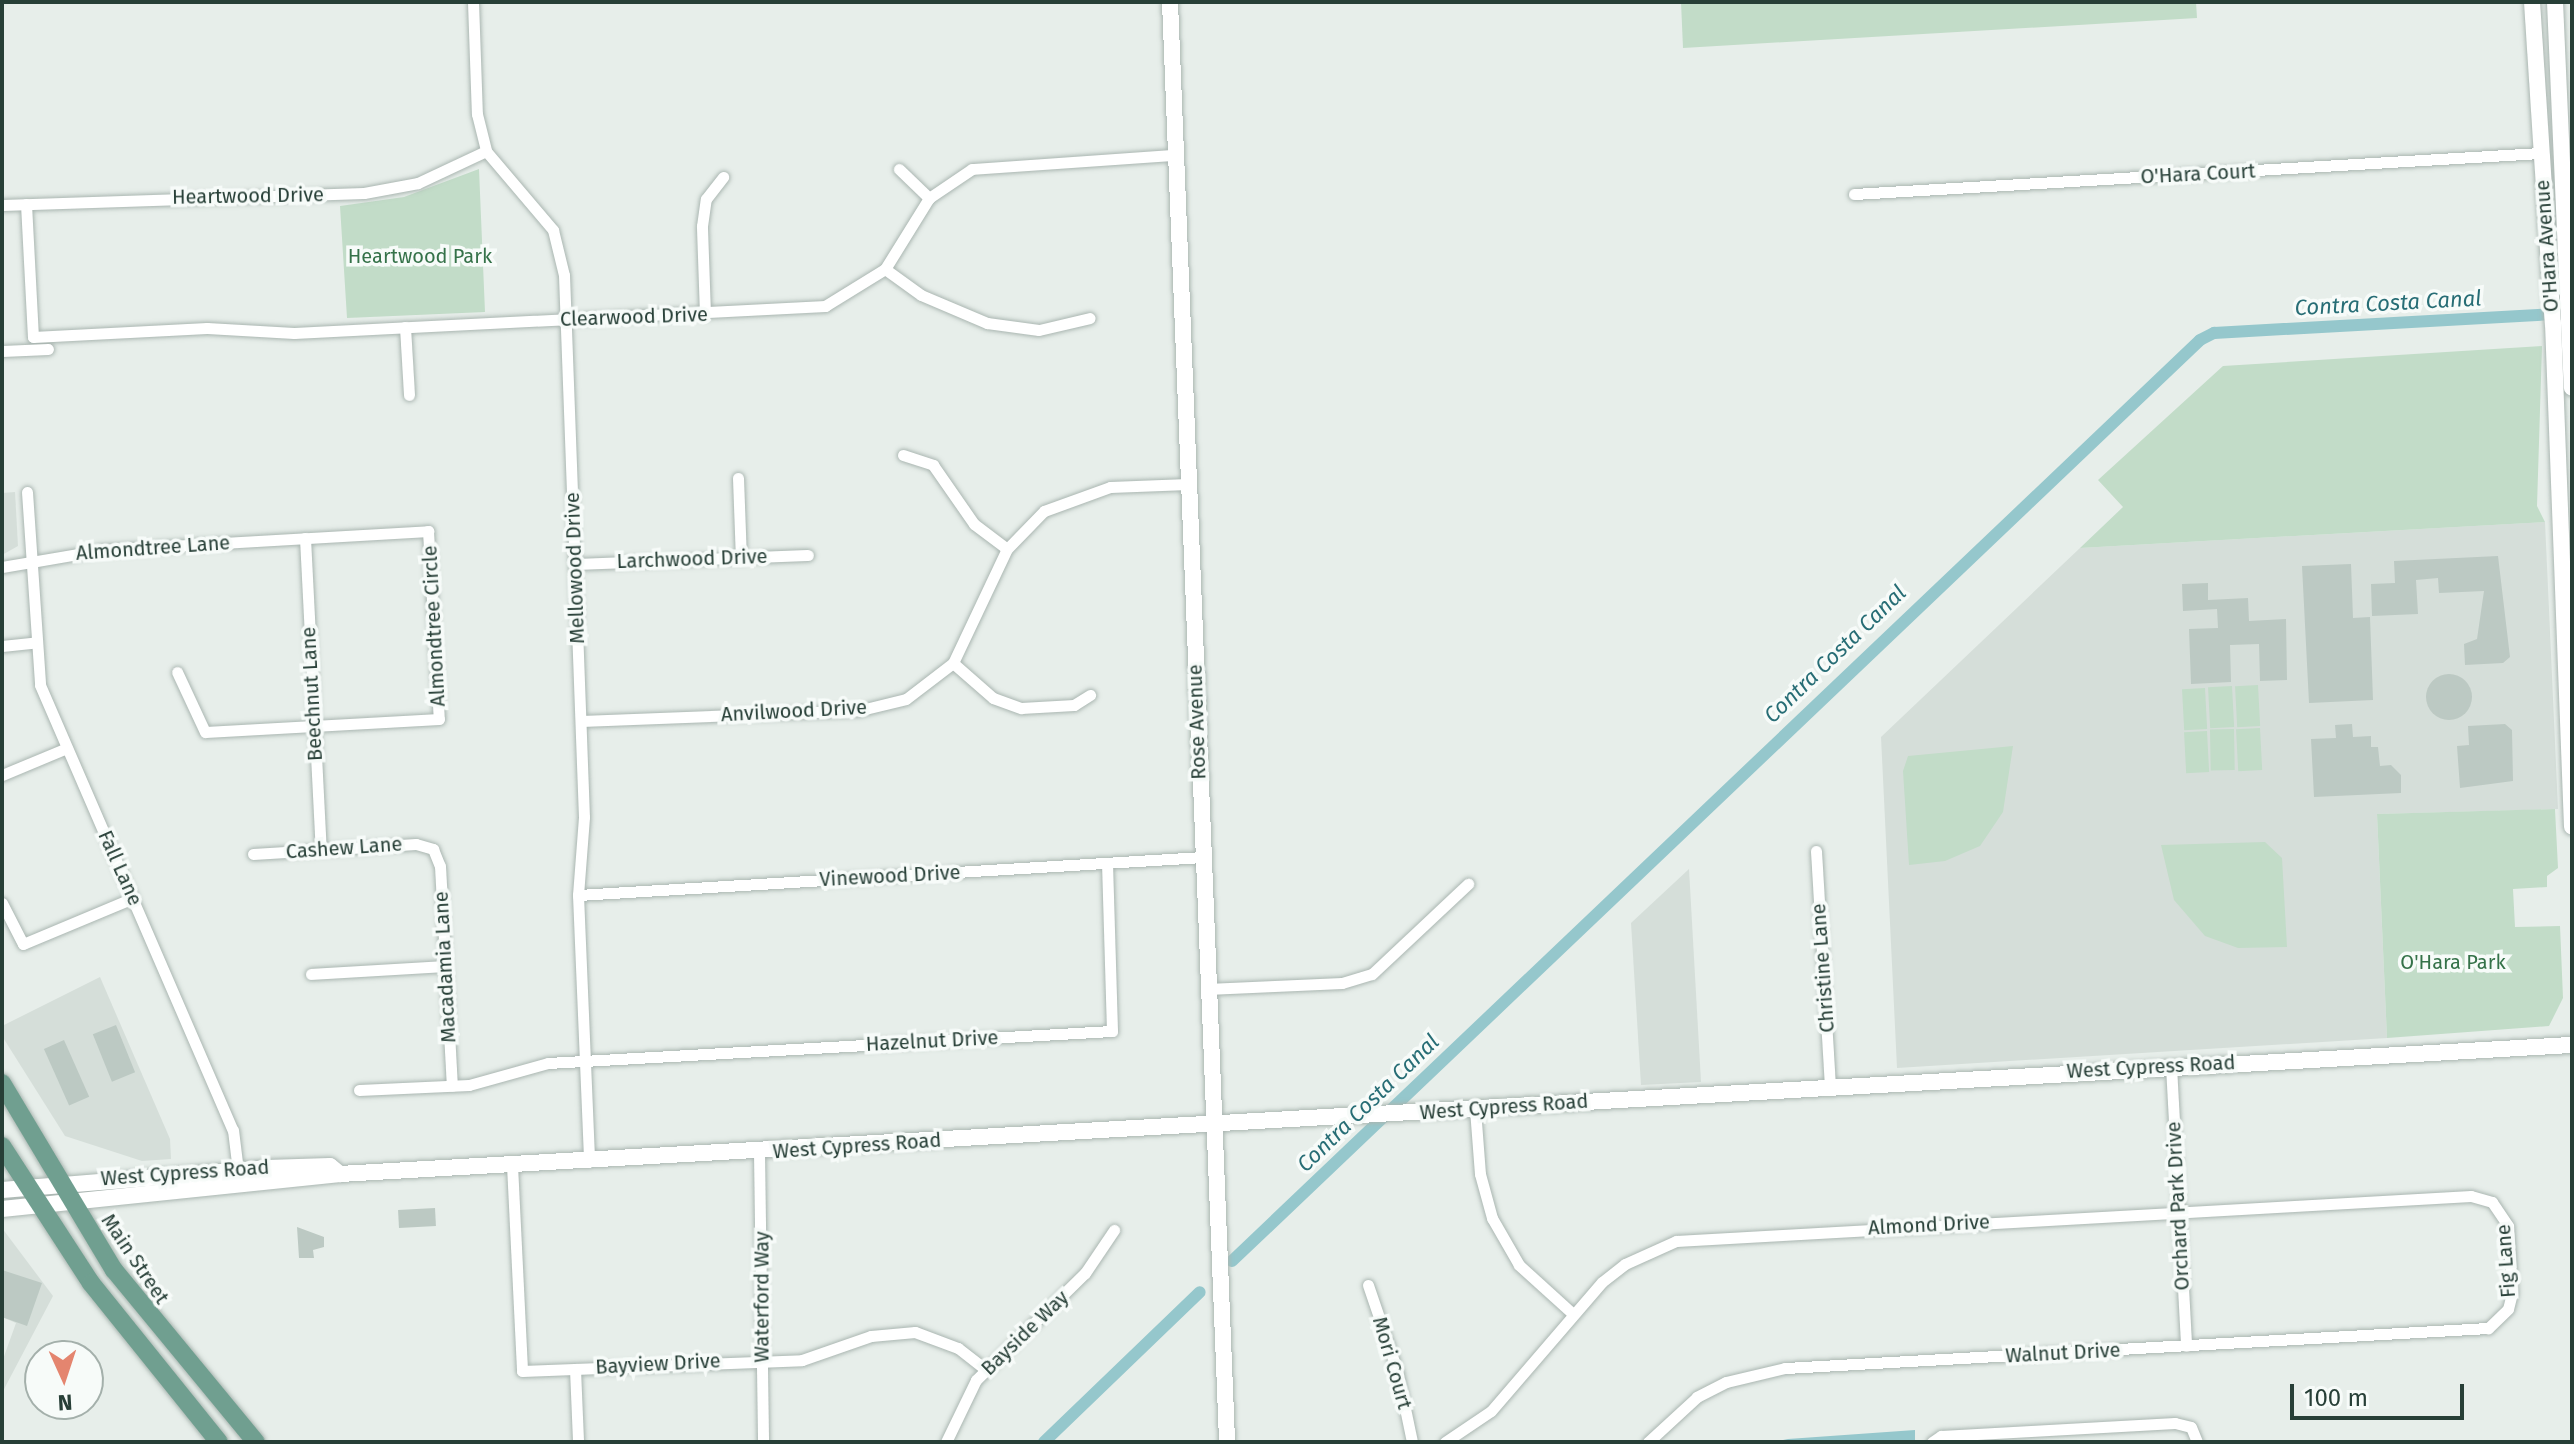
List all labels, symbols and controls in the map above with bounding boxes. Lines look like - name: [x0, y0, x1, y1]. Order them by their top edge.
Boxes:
- street label: O'Hara Court: [2140, 159, 2256, 189]
- street label: O'Hara Avenue: [2530, 179, 2564, 313]
- street label: Heartwood Drive: [172, 183, 324, 209]
- park label: Heartwood Park: [348, 244, 492, 268]
- water label: Contra Costa Canal: [2294, 285, 2482, 321]
- street label: Clearwood Drive: [560, 302, 708, 332]
- street label: Mellowood Drive: [560, 492, 590, 644]
- street label: Almondtree Lane: [75, 531, 231, 565]
- street label: Larchwood Drive: [616, 544, 768, 574]
- street label: Almondtree Circle: [418, 545, 450, 707]
- water label: Contra Costa Canal: [1759, 580, 1911, 728]
- street label: Beechnut Lane: [296, 626, 328, 762]
- street label: Rose Avenue: [1183, 664, 1211, 780]
- street label: Anvilwood Drive: [720, 695, 868, 727]
- street label: Fall Lane: [93, 827, 147, 909]
- street label: Cashew Lane: [285, 832, 403, 864]
- street label: Vinewood Drive: [819, 860, 961, 892]
- street label: Macadamia Lane: [429, 891, 461, 1043]
- street label: Christine Lane: [1807, 903, 1839, 1033]
- park label: O'Hara Park: [2400, 950, 2506, 974]
- street label: Hazelnut Drive: [865, 1026, 999, 1056]
- water label: Contra Costa Canal: [1292, 1029, 1444, 1177]
- street label: West Cypress Road: [2066, 1051, 2236, 1083]
- street label: West Cypress Road: [1419, 1089, 1589, 1125]
- street label: Orchard Park Drive: [2162, 1121, 2194, 1291]
- street label: West Cypress Road: [772, 1128, 942, 1164]
- street label: West Cypress Road: [100, 1155, 270, 1191]
- street label: Main Street: [96, 1209, 174, 1309]
- street label: Almond Drive: [1867, 1210, 1991, 1240]
- street label: Fig Lane: [2491, 1223, 2521, 1299]
- street label: Waterford Way: [750, 1231, 774, 1363]
- street label: Bayside Way: [976, 1285, 1074, 1381]
- street label: Mori Court: [1367, 1314, 1417, 1412]
- street label: Walnut Drive: [2005, 1338, 2121, 1368]
- north arrow: [24, 1340, 104, 1420]
- street label: Bayview Drive: [595, 1349, 721, 1379]
- scale bar: [2294, 1368, 2468, 1418]
- text: 100 m: [2304, 1384, 2368, 1412]
- text: N: [57, 1389, 73, 1416]

